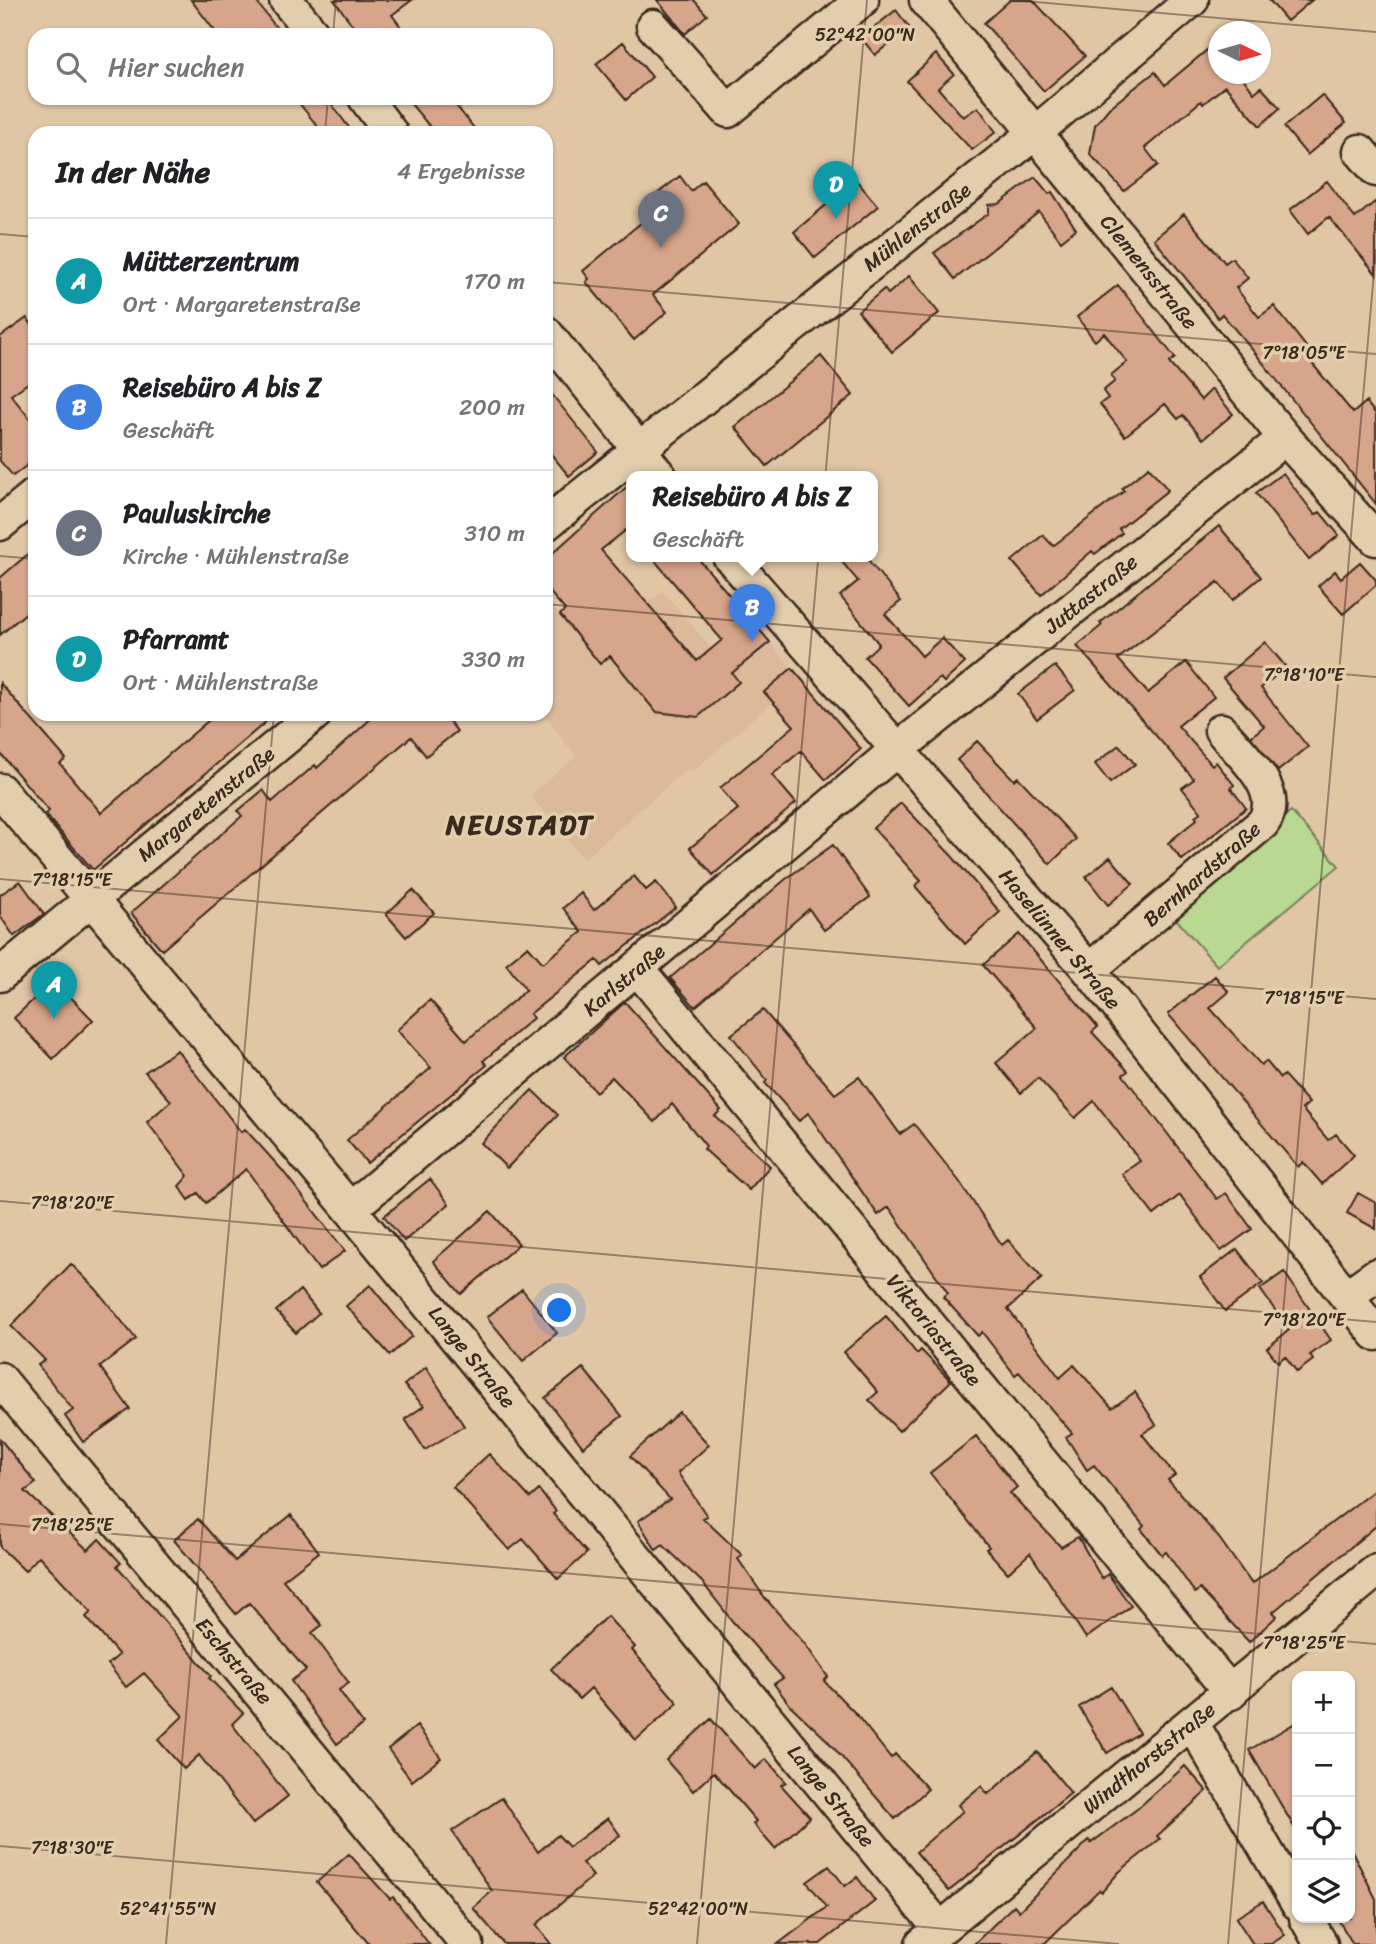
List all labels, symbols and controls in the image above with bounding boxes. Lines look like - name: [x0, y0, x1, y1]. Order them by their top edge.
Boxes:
- text: 52°42'00"N: [815, 19, 916, 51]
- north arrow: [1208, 21, 1271, 84]
- search box: [28, 28, 553, 105]
- text: Hier suchen: [108, 44, 244, 90]
- icon: search: [52, 48, 90, 86]
- text: In der Nähe: [56, 145, 210, 199]
- text: 4 Ergebnisse: [397, 151, 525, 192]
- pin: D: [813, 161, 859, 219]
- street label: Mühlenstraße: [854, 172, 980, 282]
- pin: C: [638, 190, 684, 248]
- street label: Clemensstraße: [1090, 205, 1208, 339]
- text: Mütterzentrum: [123, 238, 299, 284]
- text: A: [71, 261, 87, 302]
- text: 170 m: [464, 261, 525, 302]
- text: Ort · Margaretenstraße: [123, 284, 361, 325]
- text: 7°18'05"E: [1262, 337, 1347, 369]
- text: Reisebüro A bis Z: [123, 364, 322, 410]
- text: B: [72, 387, 86, 428]
- text: 200 m: [459, 387, 525, 428]
- text: Geschäft: [123, 410, 214, 451]
- popup: [626, 471, 878, 562]
- text: Reisebüro A bis Z: [653, 473, 851, 519]
- text: Pauluskirche: [123, 490, 271, 536]
- text: C: [72, 513, 86, 554]
- text: 310 m: [464, 513, 525, 554]
- text: Geschäft: [653, 519, 744, 560]
- text: Kirche · Mühlenstraße: [123, 536, 349, 577]
- street label: Juttastraße: [1035, 544, 1147, 645]
- pin: B: [729, 584, 775, 642]
- text: Pfarramt: [123, 616, 229, 662]
- text: D: [72, 639, 86, 680]
- text: 330 m: [462, 639, 525, 680]
- text: 7°18'10"E: [1264, 659, 1345, 691]
- text: Ort · Mühlenstraße: [123, 662, 318, 703]
- street label: Margaretenstraße: [128, 736, 284, 872]
- district label: NEUSTADT: [445, 800, 595, 849]
- street label: Bernhardstraße: [1134, 811, 1270, 937]
- street label: Haselünner Straße: [989, 859, 1131, 1019]
- text: 7°18'15"E: [32, 864, 113, 896]
- street label: Karlstraße: [574, 933, 674, 1027]
- pin: A: [31, 961, 77, 1019]
- text: 7°18'15"E: [1264, 982, 1345, 1014]
- text: 7°18'20"E: [31, 1187, 114, 1219]
- street label: Viktoriastraße: [876, 1265, 992, 1395]
- your location: [542, 1293, 576, 1327]
- street label: Lange Straße: [418, 1297, 526, 1417]
- text: 7°18'20"E: [1263, 1304, 1346, 1336]
- text: 7°18'25"E: [31, 1509, 114, 1541]
- street label: Eschstraße: [185, 1608, 283, 1714]
- text: 7°18'25"E: [1263, 1627, 1346, 1659]
- map controls: [1292, 1671, 1355, 1923]
- button: +: [1292, 1671, 1355, 1734]
- street label: Windthorststraße: [1074, 1692, 1225, 1824]
- button: −: [1292, 1734, 1355, 1797]
- street label: Lange Straße: [777, 1736, 885, 1856]
- button: locate: [1292, 1797, 1355, 1860]
- text: 7°18'30"E: [31, 1832, 114, 1864]
- button: layers: [1292, 1860, 1355, 1923]
- text: 52°41'55"N: [120, 1893, 217, 1925]
- text: 52°42'00"N: [648, 1893, 749, 1925]

